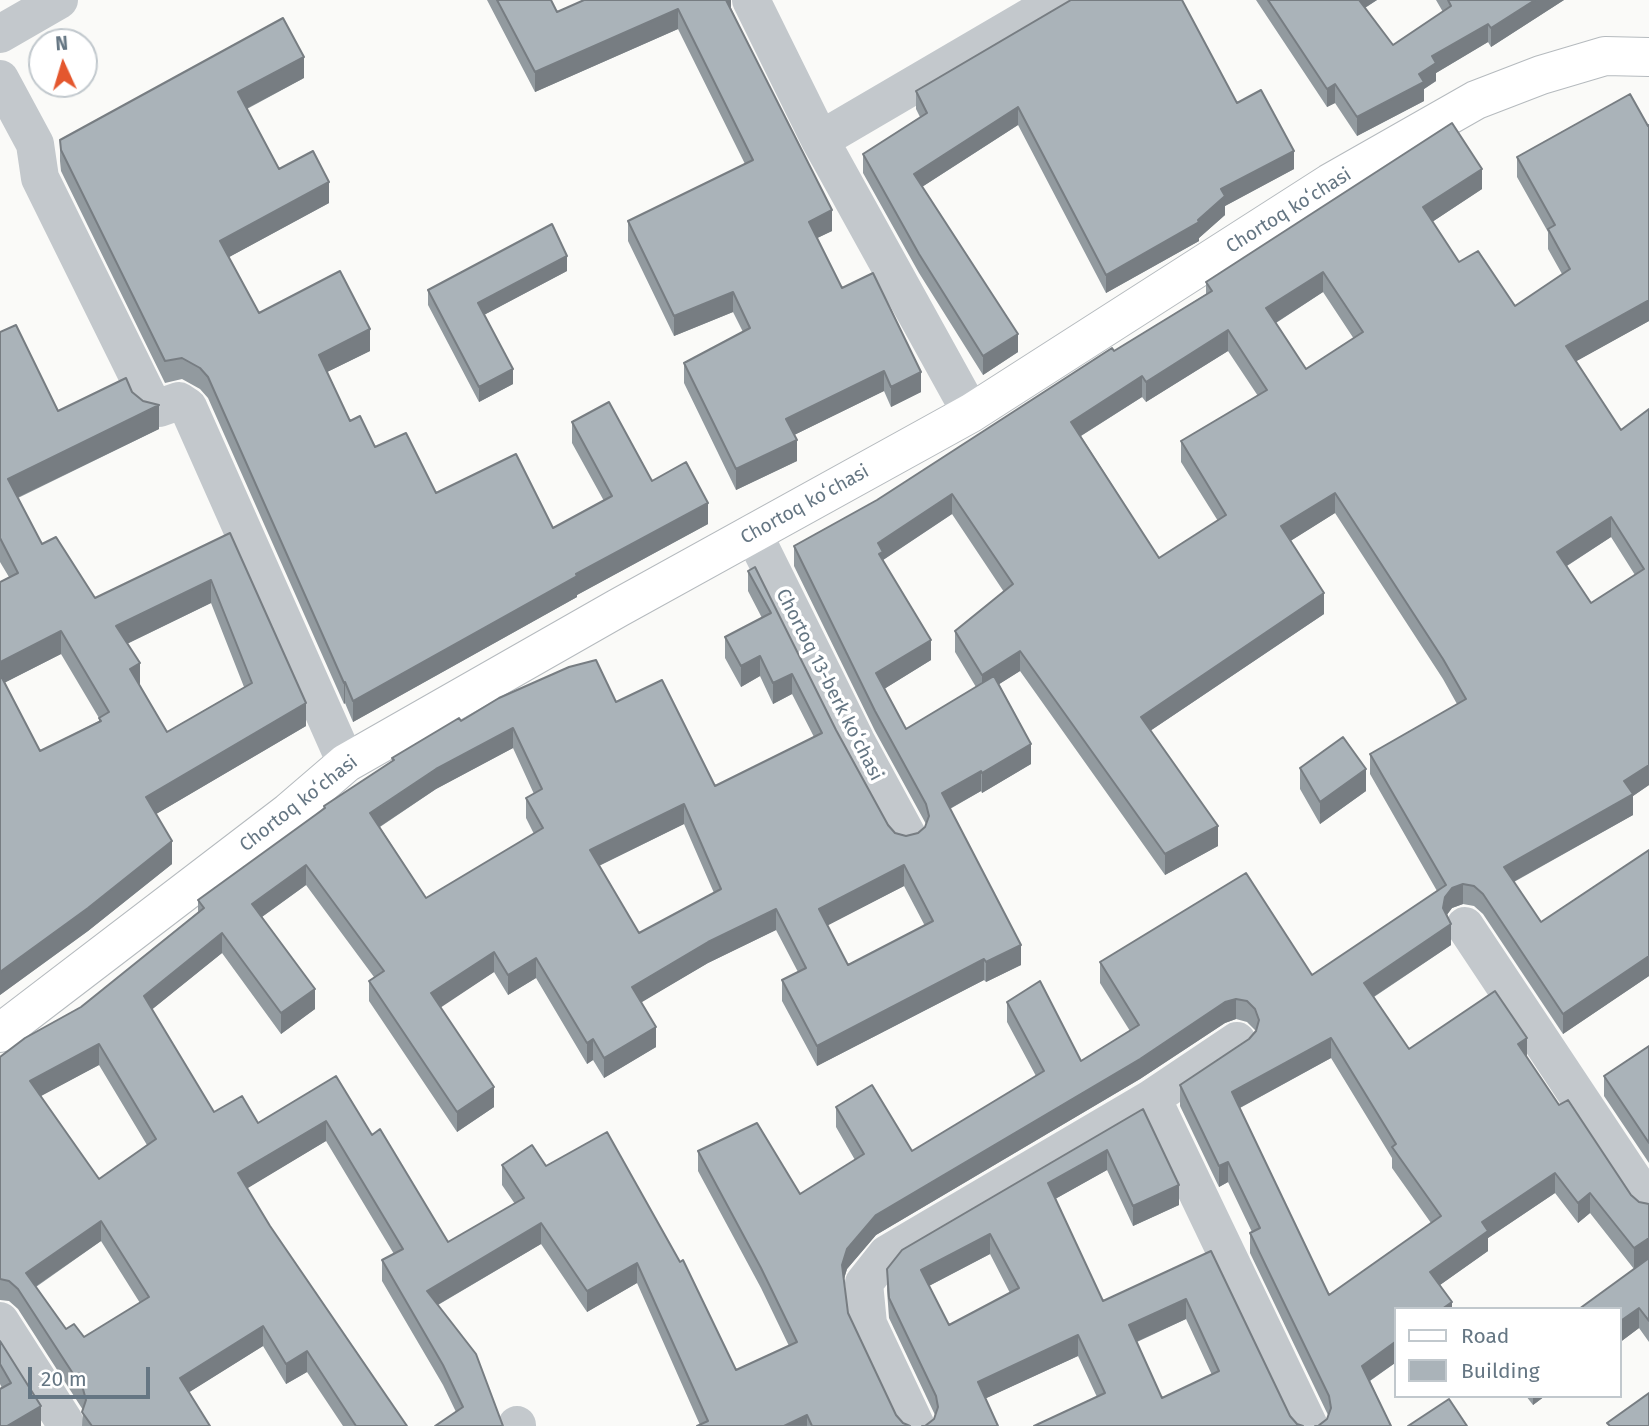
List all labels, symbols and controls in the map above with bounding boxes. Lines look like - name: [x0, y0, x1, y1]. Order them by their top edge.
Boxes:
- north arrow: [28, 28, 98, 98]
- text: N: [55, 32, 69, 55]
- street label: Chortoq koʻchasi: [1222, 163, 1356, 259]
- street label: Chortoq koʻchasi: [737, 460, 873, 550]
- street label: Chortoq 13-berk koʻchasi: [771, 585, 887, 785]
- street label: Chortoq koʻchasi: [236, 751, 362, 857]
- legend: [1394, 1307, 1621, 1398]
- text: Road: [1461, 1323, 1509, 1349]
- scale bar: [32, 1352, 154, 1396]
- text: Building: [1461, 1358, 1540, 1384]
- text: 20 m: [41, 1366, 87, 1392]

